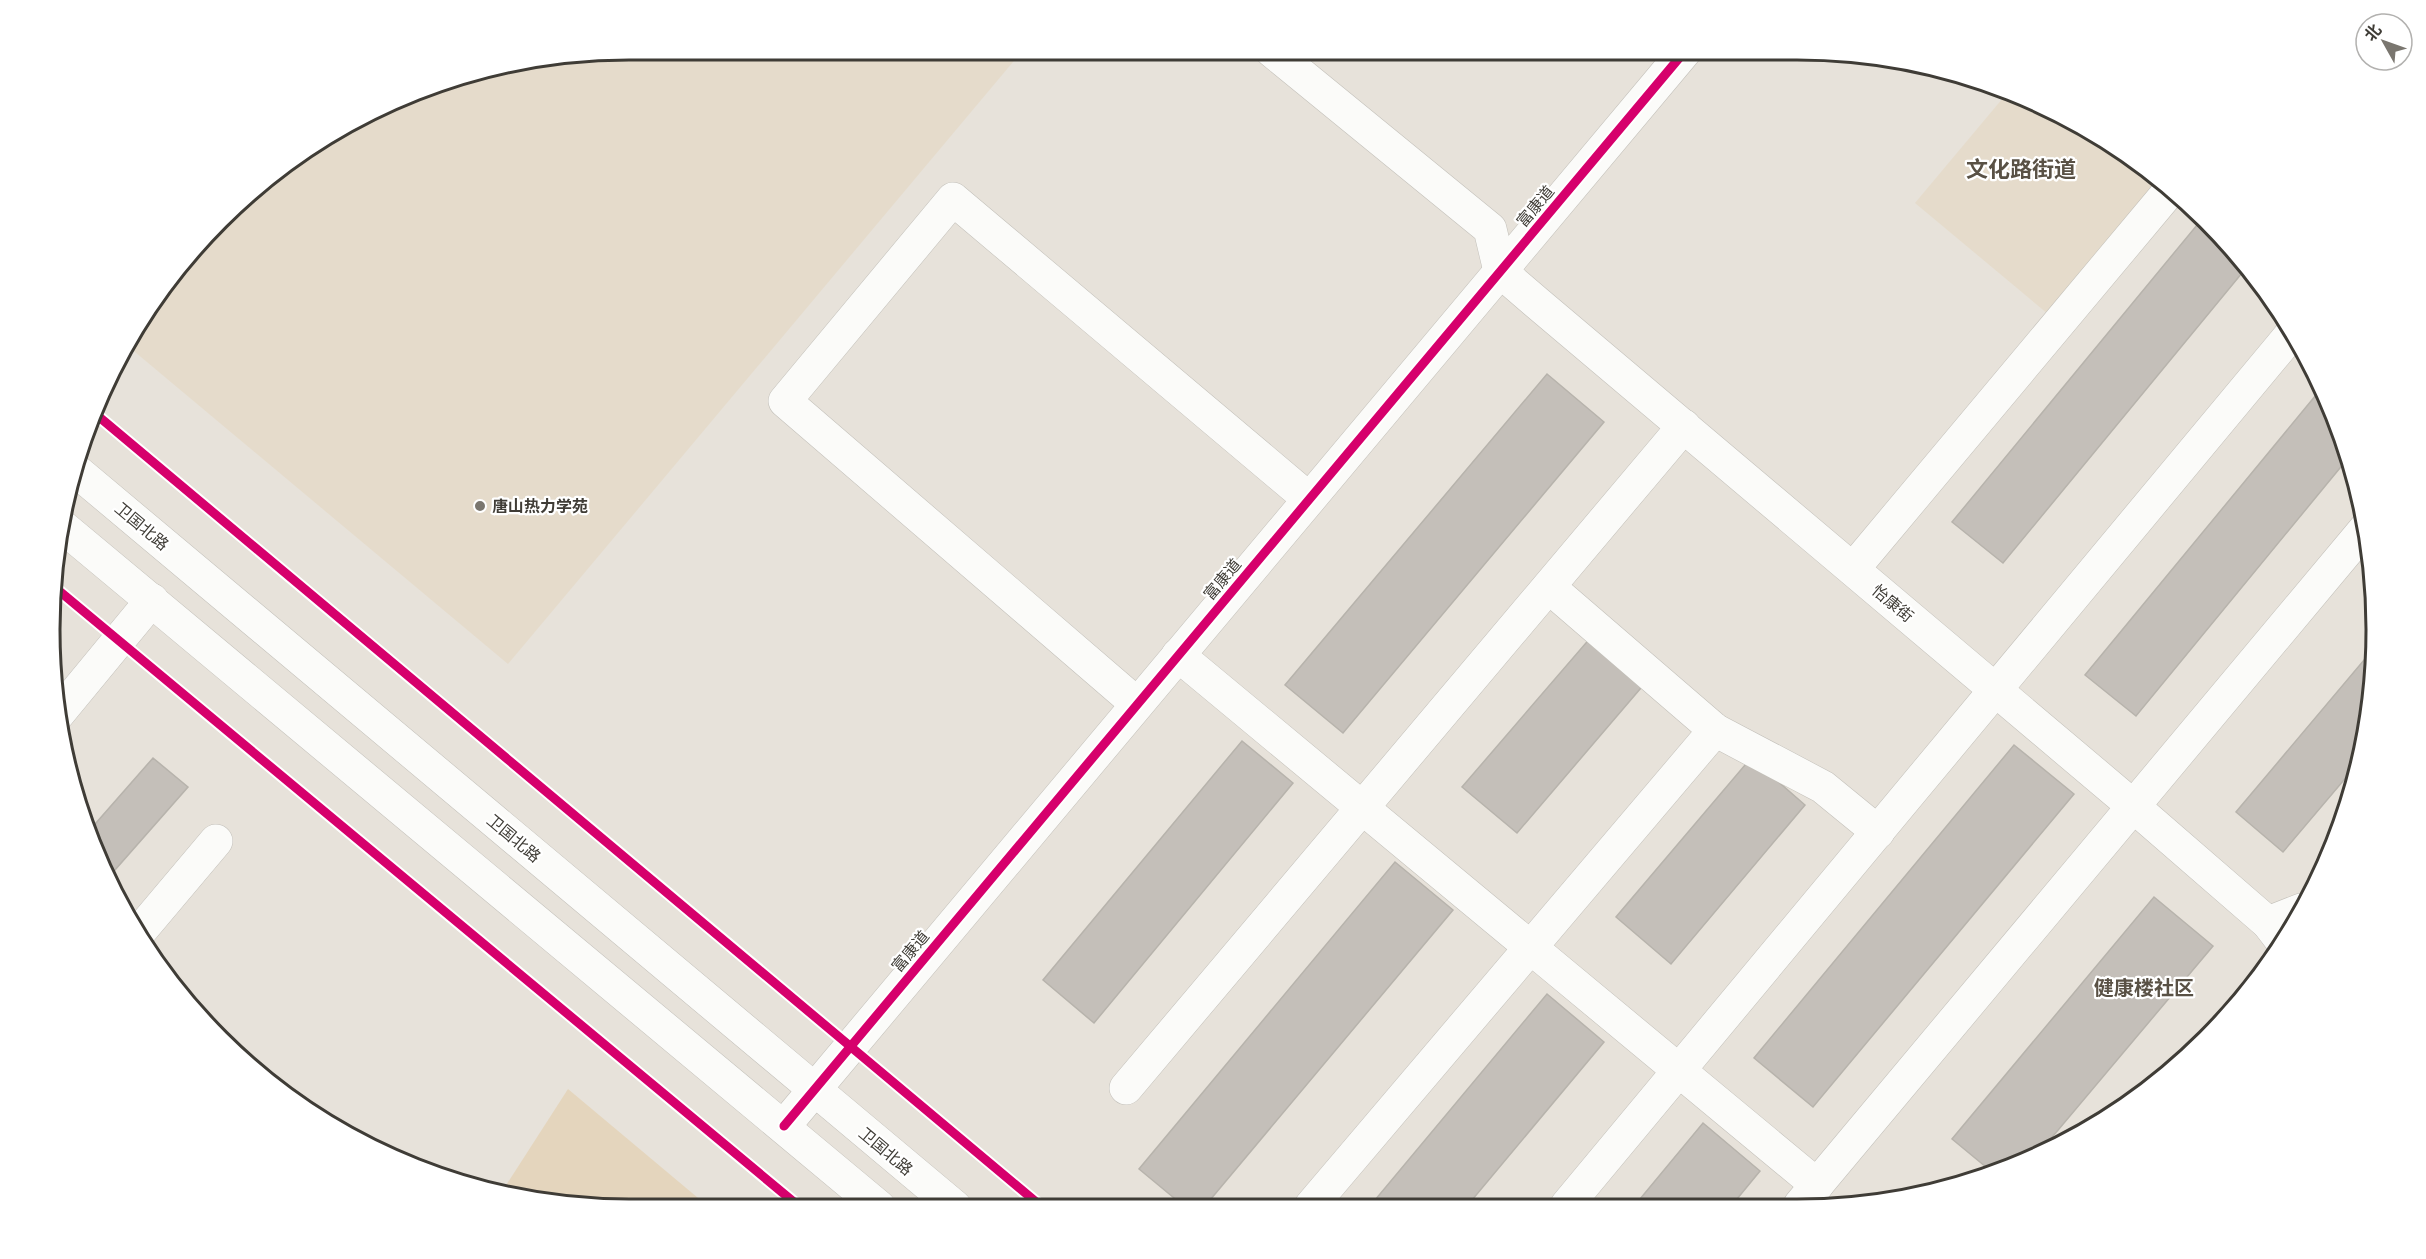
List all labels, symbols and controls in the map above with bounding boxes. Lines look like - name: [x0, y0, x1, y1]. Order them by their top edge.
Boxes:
- north arrow: [2354, 12, 2414, 72]
- text: 北: [2357, 18, 2386, 46]
- district label: 文化路街道: [1966, 151, 2076, 183]
- street label: 富康道: [1510, 179, 1559, 231]
- place label: 唐山热力学苑: [492, 493, 588, 517]
- street label: 卫国北路: [110, 495, 175, 555]
- marker: 唐山热力学苑: [473, 499, 487, 513]
- street label: 富康道: [1197, 552, 1246, 604]
- street label: 怡康街: [1868, 578, 1920, 627]
- street label: 卫国北路: [482, 807, 547, 867]
- street label: 富康道: [885, 924, 934, 976]
- district label: 健康楼社区: [2094, 972, 2194, 1001]
- street label: 卫国北路: [854, 1120, 919, 1180]

